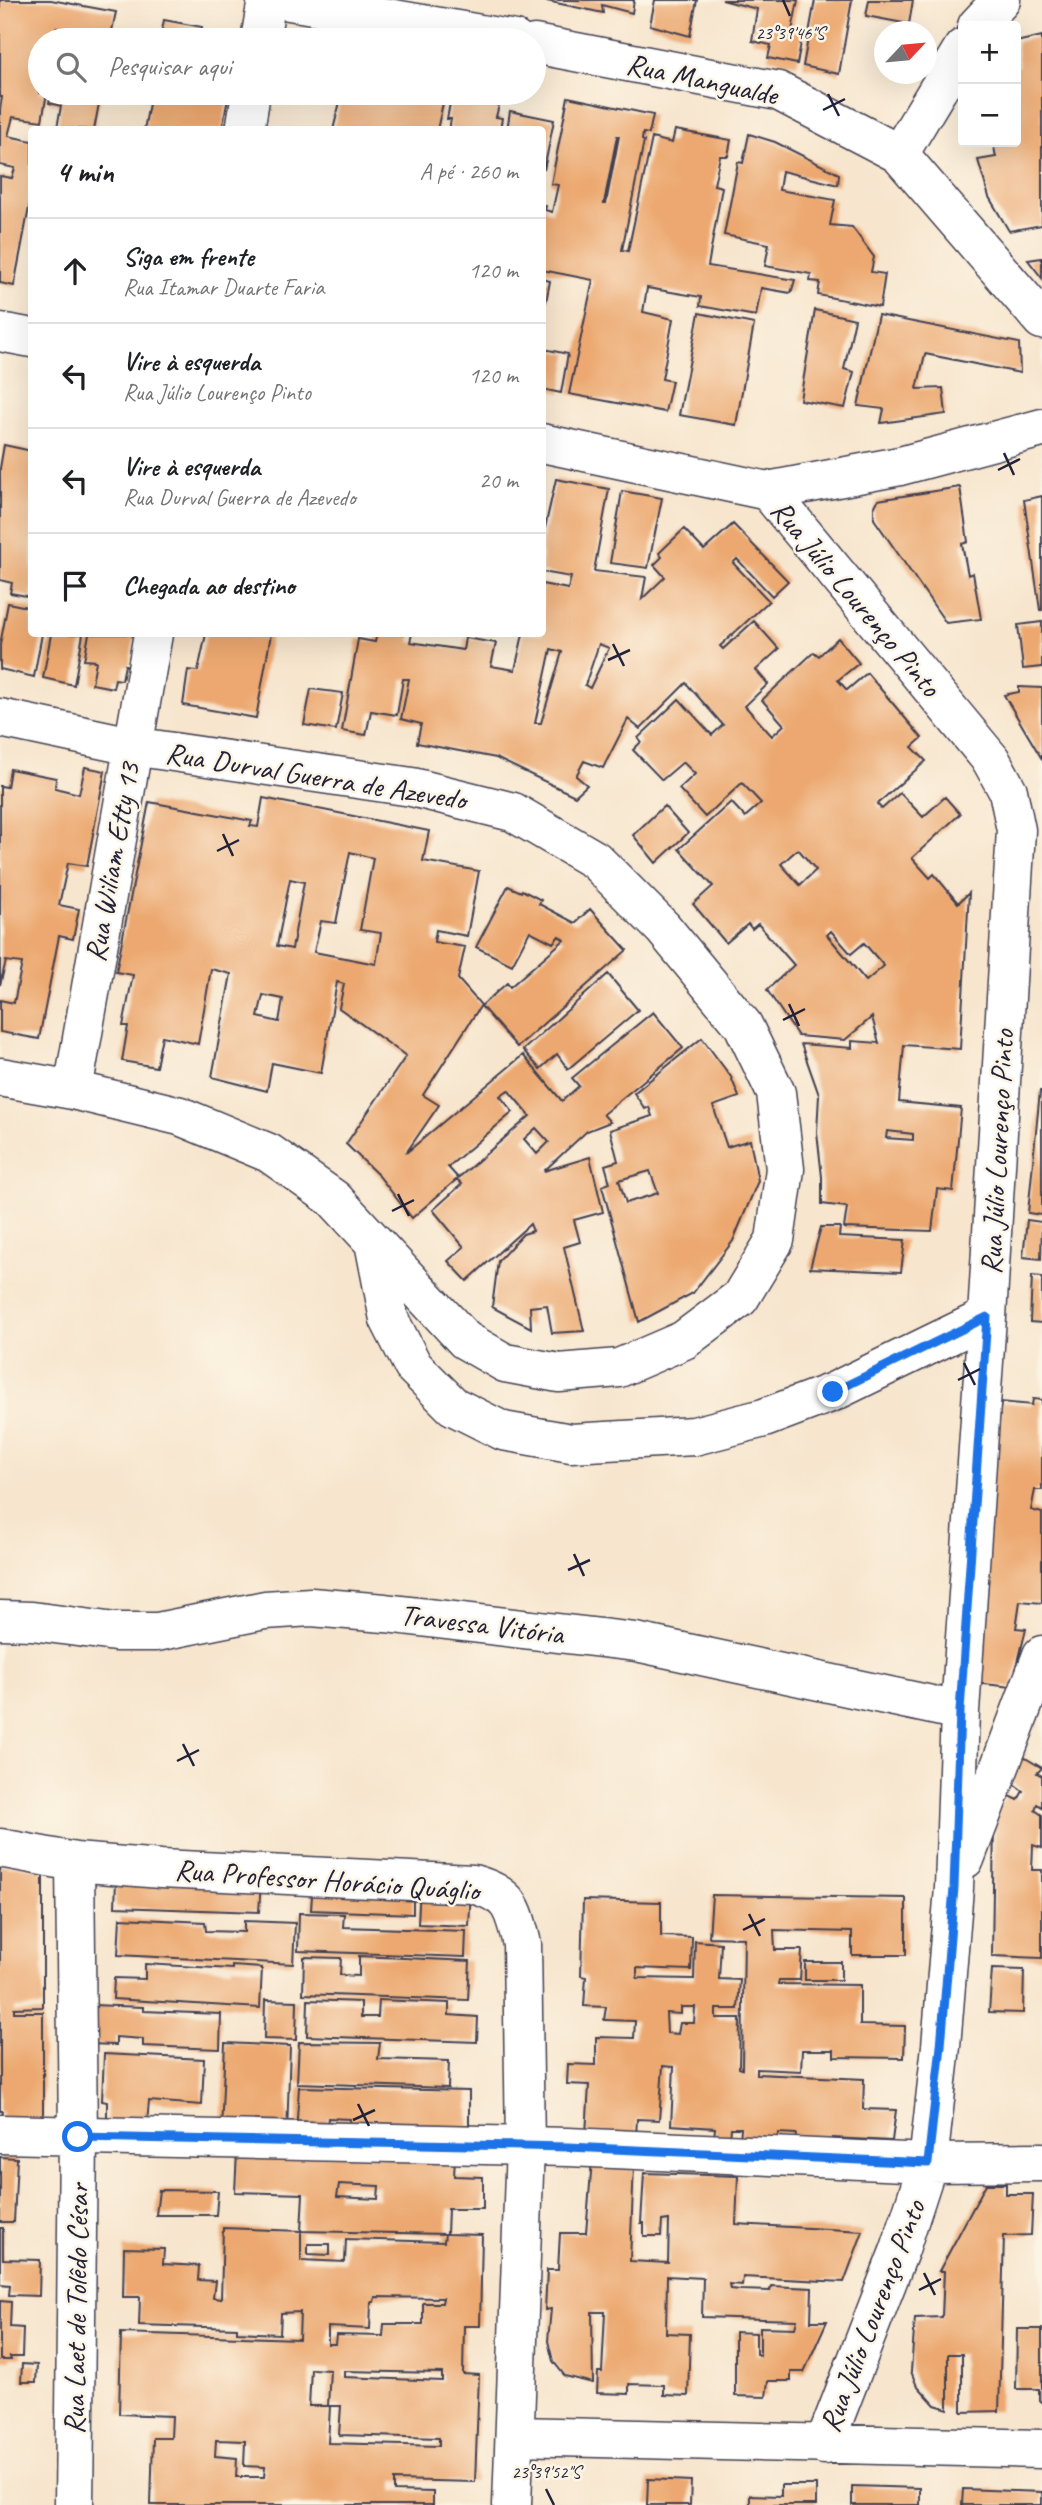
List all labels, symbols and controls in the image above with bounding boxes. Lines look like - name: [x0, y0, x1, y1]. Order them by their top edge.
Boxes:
- north arrow: [874, 21, 937, 84]
- map controls: [958, 21, 1021, 147]
- button: +: [958, 21, 1021, 84]
- text: 23°39'46"S: [756, 22, 828, 44]
- search box: [28, 28, 546, 105]
- street label: Rua Mangualde: [623, 44, 783, 114]
- icon: search: [52, 48, 90, 86]
- text: Pesquisar aqui: [108, 50, 232, 83]
- button: −: [958, 84, 1021, 147]
- text: 4 min: [56, 153, 113, 191]
- text: A pé · 260 m: [420, 157, 518, 186]
- text: Siga em frente: [123, 240, 254, 273]
- icon: ahead: [56, 252, 94, 290]
- text: 120 m: [469, 256, 518, 285]
- text: Rua Itamar Duarte Faria: [123, 273, 324, 302]
- text: Vire à esquerda: [123, 345, 260, 378]
- icon: left: [56, 357, 94, 395]
- text: 120 m: [469, 361, 518, 390]
- text: Rua Júlio Lourenço Pinto: [123, 378, 311, 407]
- text: Vire à esquerda: [123, 450, 260, 483]
- icon: left: [56, 462, 94, 500]
- text: 20 m: [479, 466, 518, 495]
- text: Rua Durval Guerra de Azevedo: [123, 483, 356, 512]
- street label: Rua Júlio Lourenço Pinto: [763, 492, 950, 705]
- icon: arrive: [56, 567, 94, 605]
- text: Chegada ao destino: [123, 569, 295, 602]
- street label: Rua Durval Guerra de Azevedo: [163, 734, 472, 819]
- street label: Rua Wiliam Etty 13: [76, 757, 149, 964]
- street label: Rua Júlio Lourenço Pinto: [972, 1027, 1022, 1275]
- route end: [817, 1376, 848, 1407]
- street label: Travessa Vitória: [398, 1595, 568, 1653]
- street label: Rua Professor Horácio Quáglio: [174, 1850, 484, 1910]
- route start: [62, 2121, 93, 2152]
- street label: Rua Laet de Tolêdo César: [55, 2181, 97, 2435]
- street label: Rua Júlio Lourenço Pinto: [810, 2194, 934, 2437]
- text: 23°39'52"S: [512, 2461, 584, 2483]

